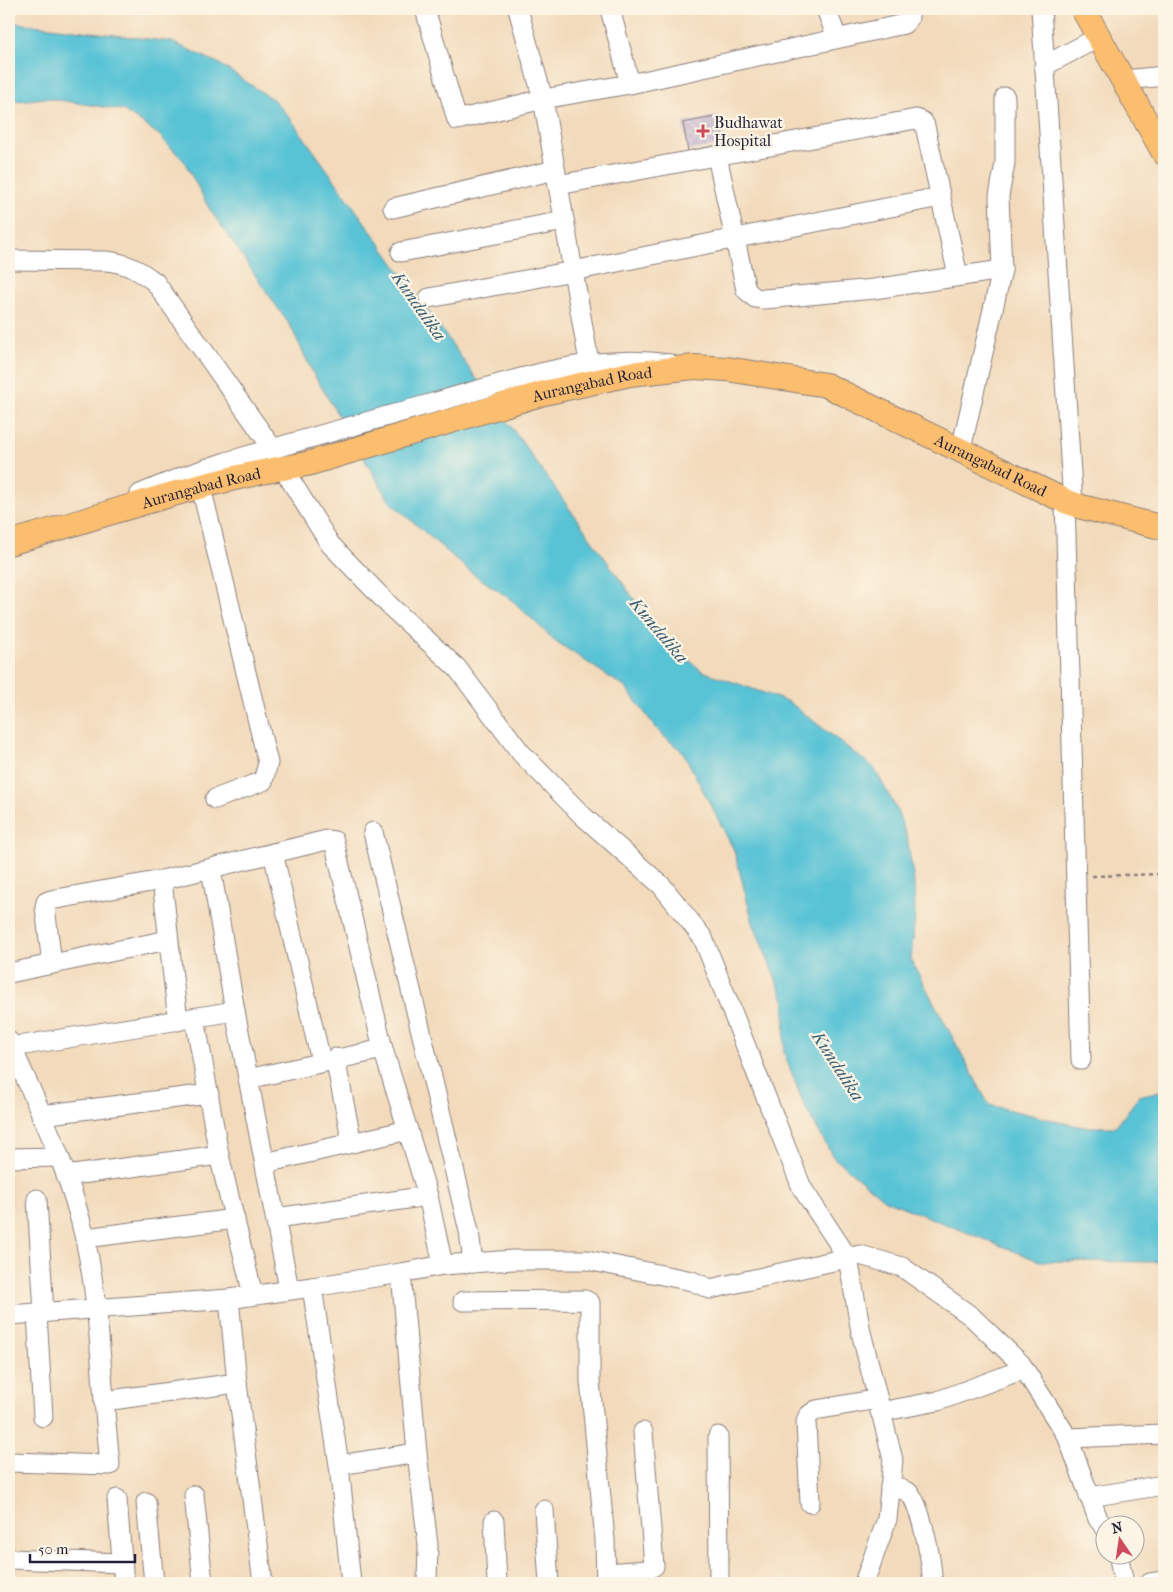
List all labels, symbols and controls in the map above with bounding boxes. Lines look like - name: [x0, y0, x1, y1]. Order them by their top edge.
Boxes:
- place label: Budhawat Hospital: [714, 113, 783, 150]
- marker: Budhawat Hospital: [696, 124, 710, 138]
- water label: Kundalika: [386, 266, 450, 345]
- street label: Aurangabad Road: [529, 363, 653, 406]
- street label: Aurangabad Road: [931, 430, 1050, 501]
- street label: Aurangabad Road: [138, 463, 263, 513]
- water label: Kundalika: [624, 592, 692, 668]
- water label: Kundalika: [806, 1026, 868, 1105]
- north arrow: [1096, 1514, 1146, 1564]
- text: N: [1110, 1518, 1125, 1537]
- scale bar: [30, 1532, 135, 1564]
- text: 50 m: [38, 1540, 69, 1558]

